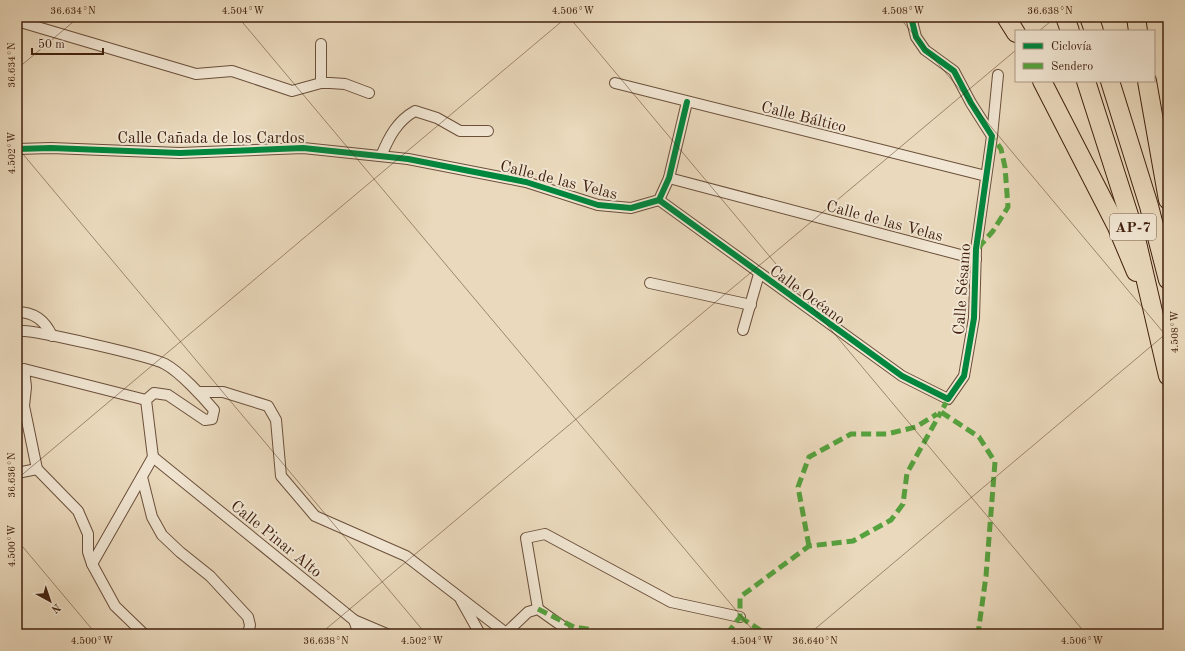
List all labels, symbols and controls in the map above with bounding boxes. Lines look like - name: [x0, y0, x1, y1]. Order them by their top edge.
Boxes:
- text: 36.634°N: [50, 6, 96, 16]
- text: 4.504°W: [222, 6, 265, 16]
- text: 4.506°W: [552, 6, 595, 16]
- text: 4.508°W: [882, 6, 925, 16]
- text: 36.638°N: [1027, 6, 1073, 16]
- scale bar: [32, 30, 103, 56]
- legend: [1015, 30, 1155, 82]
- text: 50 m: [38, 38, 65, 51]
- text: Ciclovía: [1051, 41, 1092, 53]
- text: 36.634°N: [7, 42, 17, 88]
- text: Sendero: [1051, 61, 1093, 73]
- street label: Calle Báltico: [759, 100, 848, 136]
- text: 4.502°W: [7, 131, 17, 174]
- street label: Calle Cañada de los Cardos: [117, 131, 305, 147]
- street label: Calle de las Velas: [498, 159, 619, 203]
- street label: Calle de las Velas: [824, 199, 945, 245]
- road number: AP-7: [1110, 214, 1156, 240]
- street label: Calle Sésamo: [952, 243, 974, 336]
- street label: Calle Océano: [766, 263, 848, 328]
- text: 4.508°W: [1170, 310, 1180, 353]
- text: 36.636°N: [7, 452, 17, 498]
- street label: Calle Pinar Alto: [227, 498, 324, 581]
- text: 4.500°W: [7, 524, 17, 567]
- north arrow: [30, 581, 70, 621]
- text: N: [48, 601, 62, 615]
- text: 4.500°W: [71, 636, 114, 646]
- text: 36.638°N: [303, 636, 349, 646]
- text: 4.502°W: [401, 636, 444, 646]
- text: 4.504°W: [731, 636, 774, 646]
- text: 36.640°N: [792, 636, 838, 646]
- text: 4.506°W: [1061, 636, 1104, 646]

